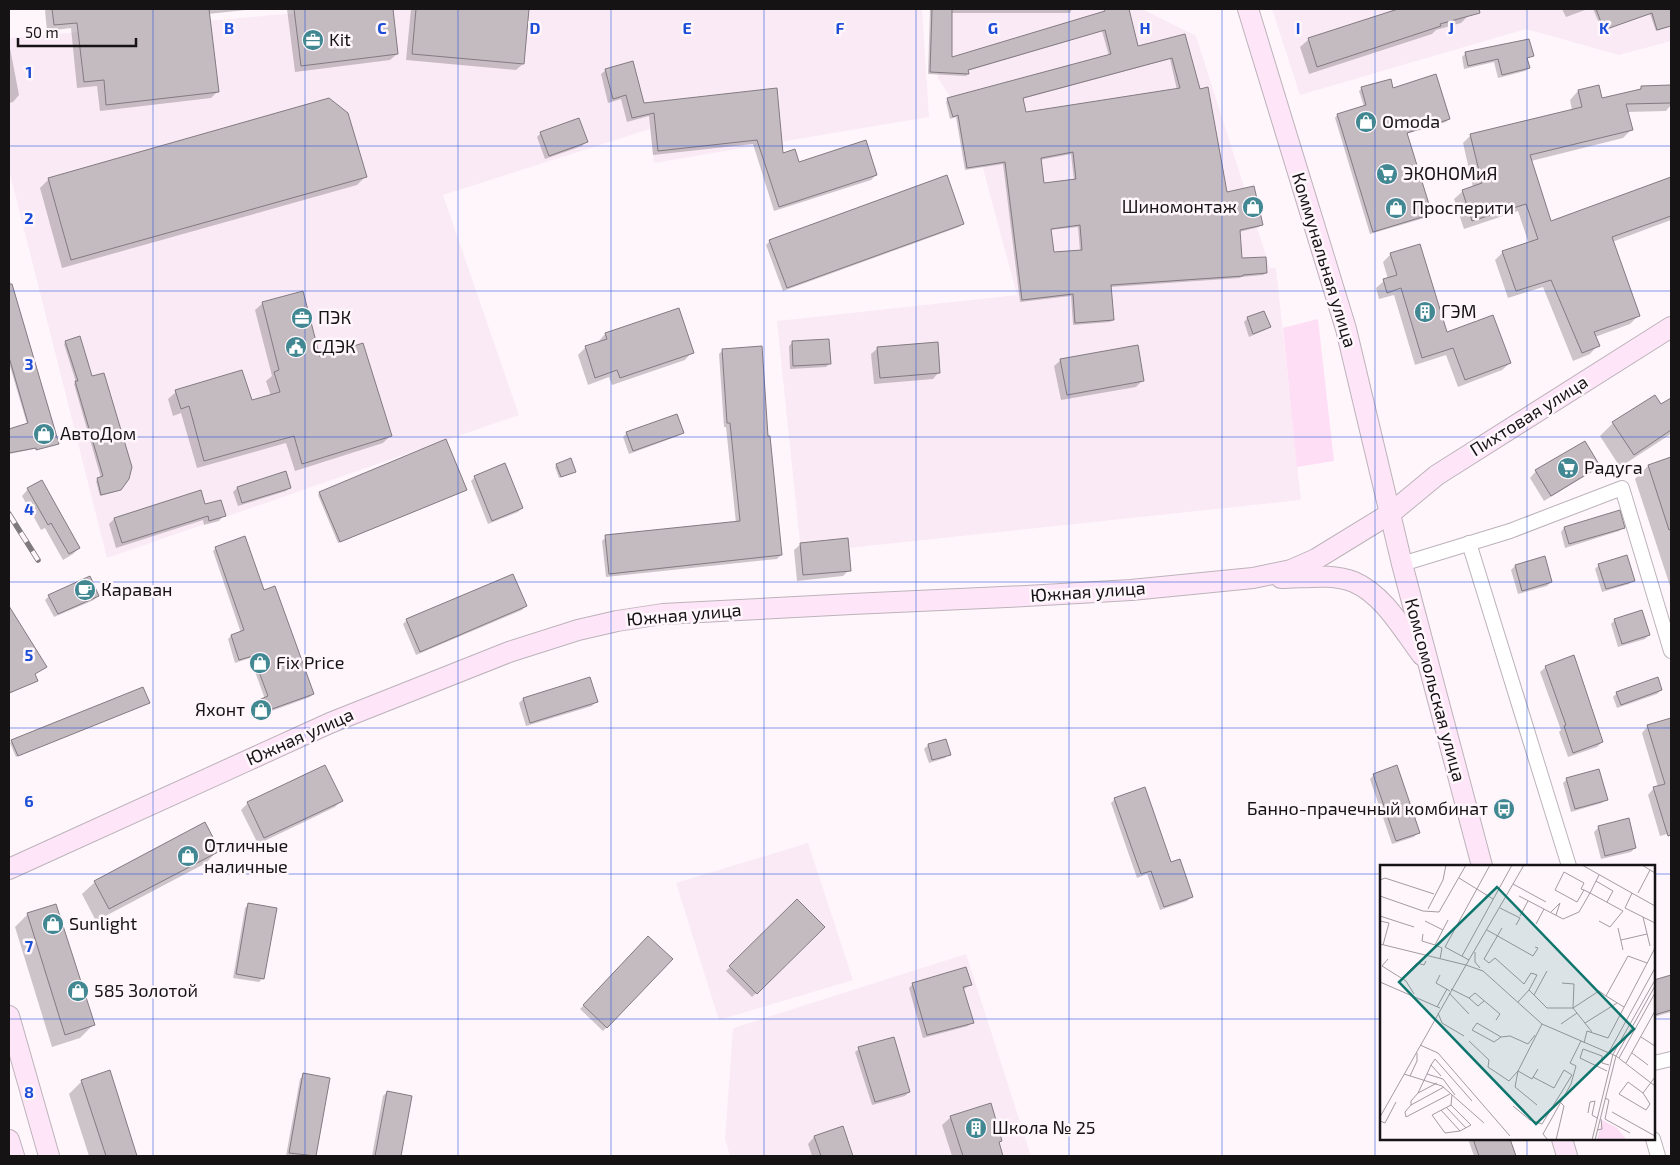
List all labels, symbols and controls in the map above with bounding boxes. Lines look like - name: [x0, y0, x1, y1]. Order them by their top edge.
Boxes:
- scale bar: [18, 15, 135, 47]
- text: B: [224, 18, 234, 37]
- text: C: [377, 18, 387, 37]
- text: D: [530, 18, 541, 37]
- text: E: [682, 18, 692, 37]
- text: F: [836, 18, 845, 37]
- text: G: [988, 18, 998, 37]
- text: H: [1139, 18, 1151, 37]
- text: I: [1296, 18, 1300, 37]
- text: J: [1448, 18, 1454, 37]
- text: K: [1599, 18, 1610, 37]
- text: 50 m: [25, 23, 59, 41]
- office icon: Kit: [301, 28, 325, 52]
- place label: Kit: [329, 28, 351, 50]
- text: 1: [26, 62, 32, 81]
- shop icon: Omoda: [1354, 110, 1378, 134]
- place label: Omoda: [1382, 110, 1440, 132]
- supermarket icon: ЭКОНОМиЯ: [1375, 162, 1399, 186]
- place label: ЭКОНОМиЯ: [1403, 162, 1497, 184]
- street label: Коммунальная улица: [1288, 170, 1362, 350]
- place label: Шиномонтаж: [1122, 195, 1237, 217]
- shop icon: Шиномонтаж: [1241, 195, 1265, 219]
- shop icon: Просперити: [1384, 196, 1408, 220]
- place label: Просперити: [1412, 196, 1514, 218]
- text: 2: [24, 208, 34, 227]
- building icon: ГЭМ: [1413, 300, 1437, 324]
- place label: ГЭМ: [1441, 300, 1477, 322]
- office icon: ПЭК: [290, 306, 314, 330]
- place label: ПЭК: [318, 306, 351, 328]
- public building icon: СДЭК: [284, 335, 308, 359]
- place label: СДЭК: [312, 335, 356, 357]
- text: 3: [24, 354, 34, 373]
- street label: Пихтовая улица: [1465, 370, 1592, 460]
- shop icon: АвтоДом: [32, 422, 56, 446]
- place label: АвтоДом: [60, 422, 136, 444]
- supermarket icon: Радуга: [1556, 456, 1580, 480]
- place label: Радуга: [1584, 456, 1643, 478]
- text: 4: [24, 499, 34, 518]
- street label: Южная улица: [1030, 576, 1146, 606]
- cafe icon: Караван: [73, 578, 97, 602]
- place label: Караван: [101, 578, 173, 600]
- street label: Комсомольская улица: [1401, 596, 1471, 784]
- street label: Южная улица: [625, 598, 742, 630]
- text: 5: [25, 645, 34, 664]
- shop icon: Fix Price: [248, 651, 272, 675]
- place label: Fix Price: [276, 651, 344, 673]
- place label: Яхонт: [195, 698, 245, 720]
- shop icon: Яхонт: [249, 698, 273, 722]
- street label: Южная улица: [242, 703, 357, 770]
- text: 6: [24, 791, 34, 810]
- place label: Банно-прачечный комбинат: [1247, 797, 1488, 819]
- bus stop icon: Банно-прачечный комбинат: [1492, 797, 1516, 821]
- place label: Отличные наличные: [204, 834, 288, 877]
- shop icon: Отличные наличные: [176, 844, 200, 868]
- inset map: [1380, 865, 1655, 1140]
- shop icon: Sunlight: [41, 912, 65, 936]
- place label: Sunlight: [69, 912, 137, 934]
- text: 7: [25, 936, 34, 955]
- shop icon: 585 Золотой: [66, 979, 90, 1003]
- place label: 585 Золотой: [94, 979, 198, 1001]
- text: 8: [24, 1082, 34, 1101]
- building icon: Школа № 25: [964, 1116, 988, 1140]
- place label: Школа № 25: [992, 1116, 1096, 1138]

